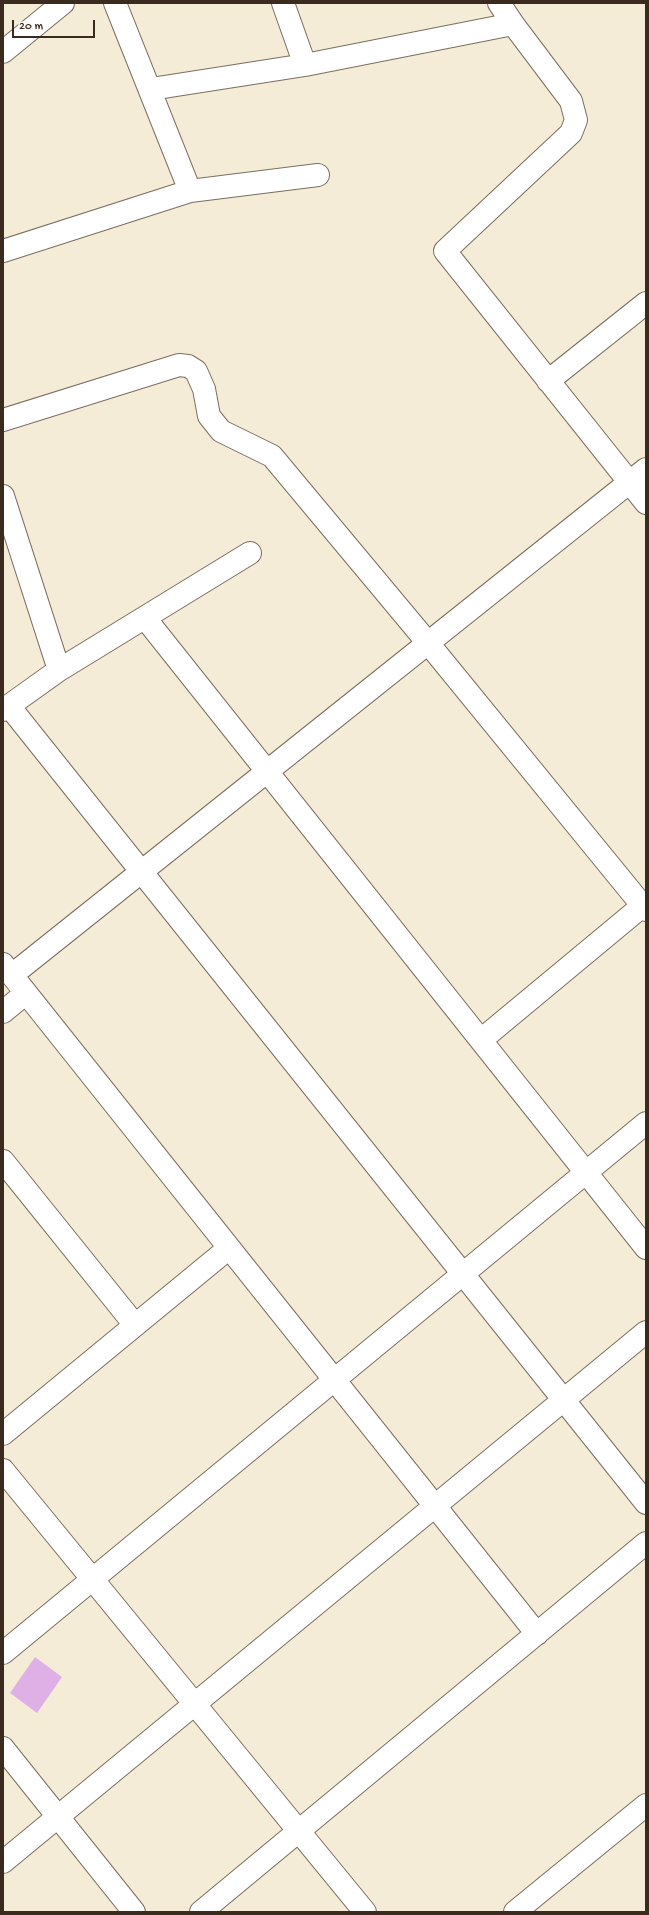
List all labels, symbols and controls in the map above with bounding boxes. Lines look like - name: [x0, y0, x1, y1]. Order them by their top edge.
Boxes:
- scale bar: [14, 12, 97, 38]
- text: 20 m: [19, 20, 43, 34]

